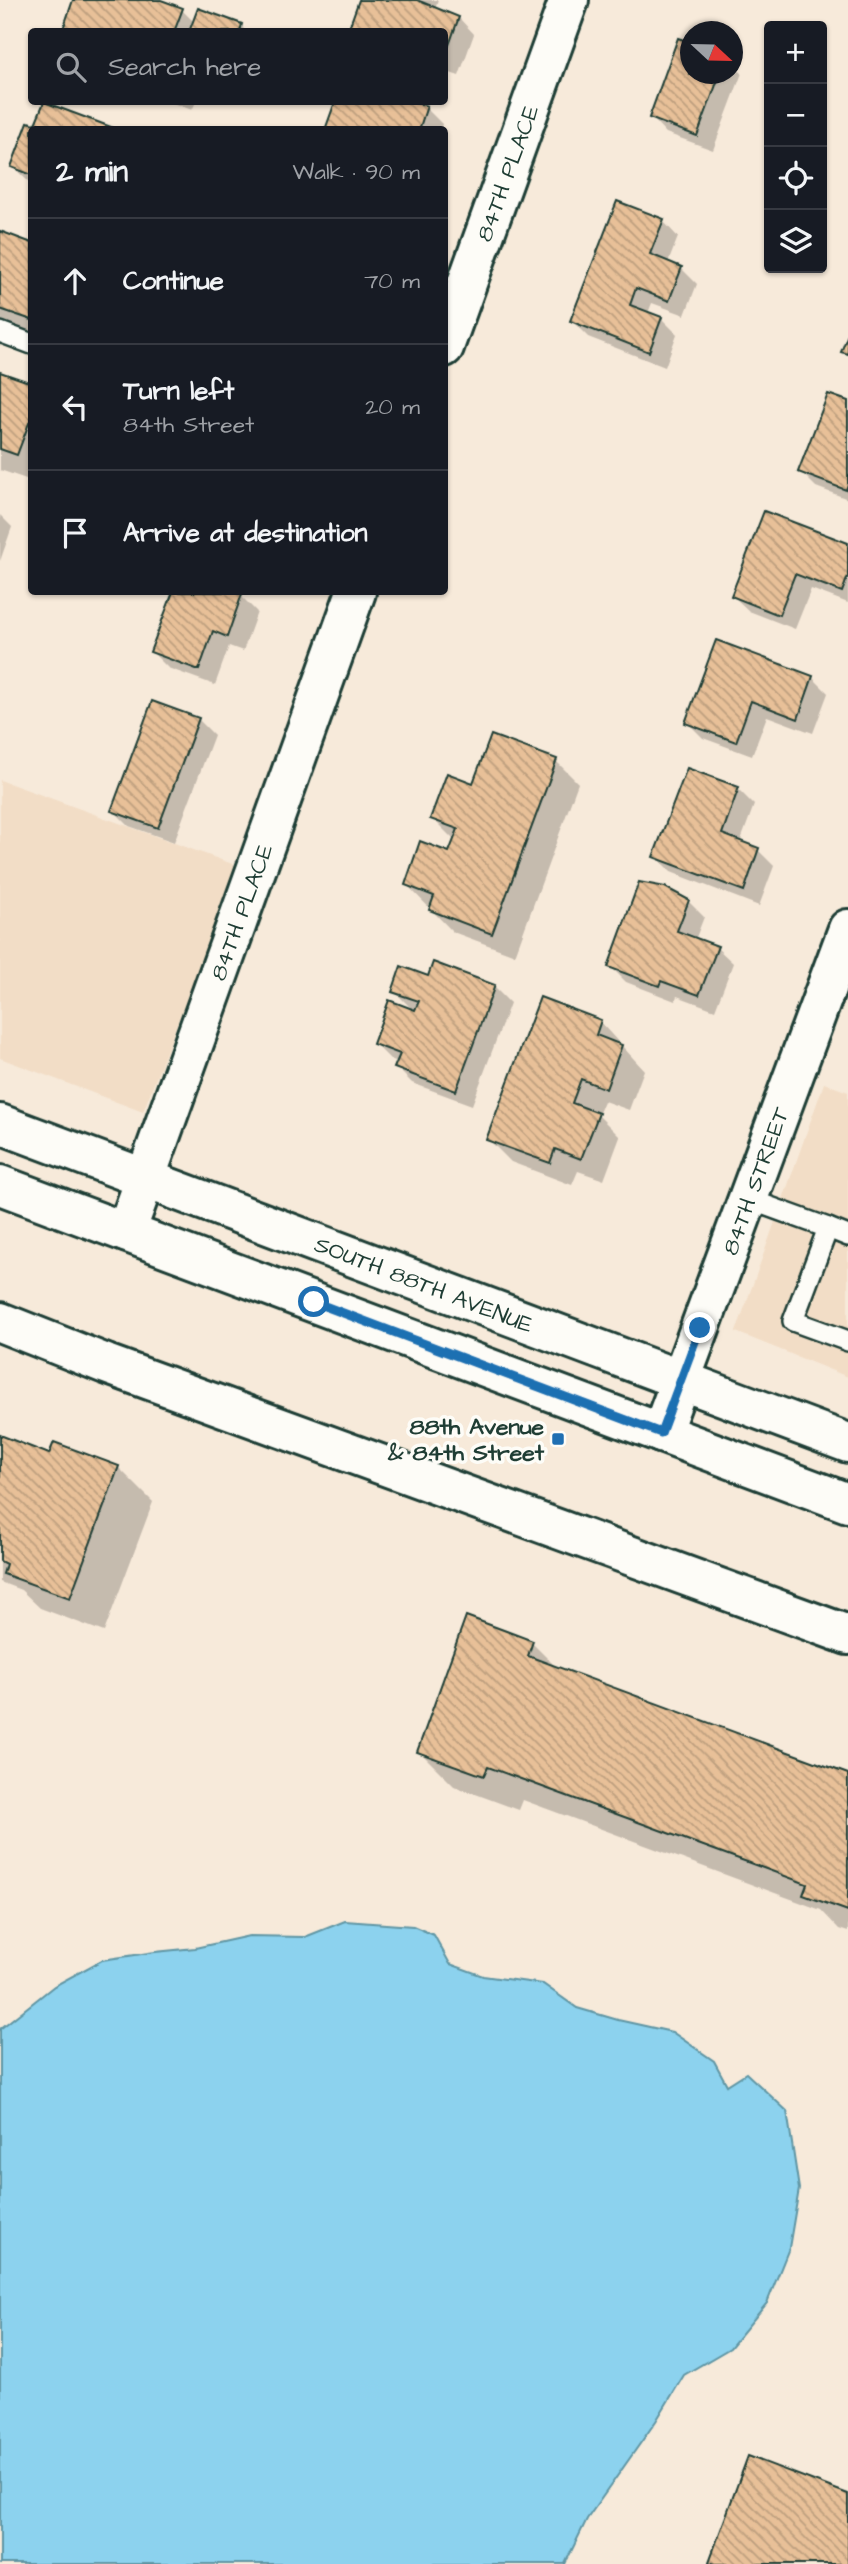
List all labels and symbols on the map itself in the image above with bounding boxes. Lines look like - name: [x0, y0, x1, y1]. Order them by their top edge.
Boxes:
- north arrow: [680, 21, 743, 84]
- street label: 84TH PLACE: [468, 100, 548, 246]
- street label: 84TH PLACE: [202, 839, 282, 985]
- street label: 84TH STREET: [714, 1102, 798, 1260]
- street label: SOUTH 88TH AVENUE: [310, 1229, 538, 1342]
- route start: [298, 1286, 329, 1317]
- route end: [684, 1312, 715, 1343]
- place label: 88th Avenue & 84th Street: [387, 1411, 545, 1469]
- marker: 88th Avenue & 84th Street: [550, 1431, 566, 1447]

